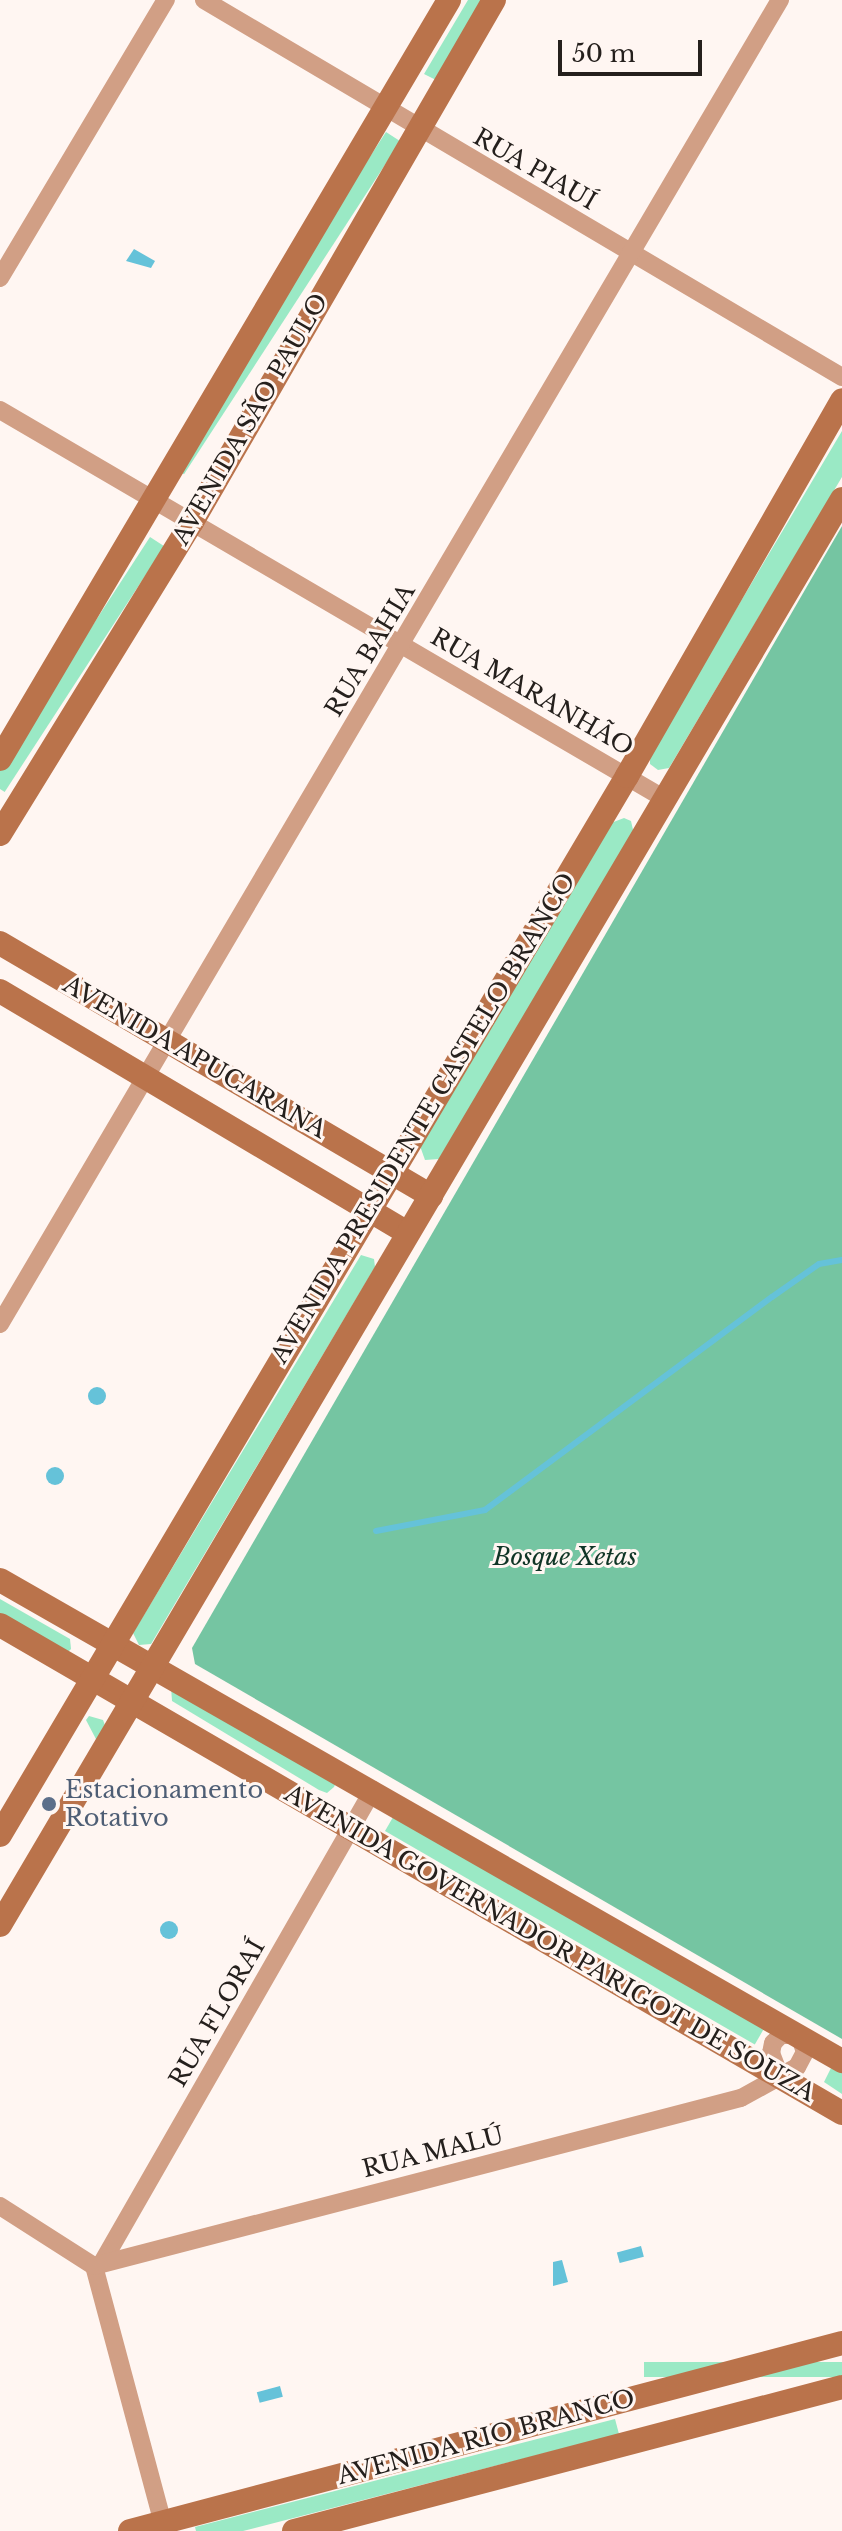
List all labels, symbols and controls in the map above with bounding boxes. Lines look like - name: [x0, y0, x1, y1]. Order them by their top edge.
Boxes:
- scale bar: [562, 24, 706, 74]
- text: 50 m: [572, 39, 635, 68]
- street label: RUA PIAUÍ: [468, 122, 602, 216]
- street label: AVENIDA SÃO PAULO: [166, 288, 334, 550]
- street label: RUA BAHIA: [319, 578, 421, 722]
- street label: RUA MARANHÃO: [425, 622, 639, 762]
- street label: AVENIDA PRESIDENTE CASTELO BRANCO: [264, 867, 582, 1369]
- street label: AVENIDA APUCARANA: [57, 969, 333, 1145]
- park label: Bosque Xetas: [493, 1543, 637, 1571]
- place label: Estacionamento Rotativo: [65, 1776, 263, 1832]
- street label: AVENIDA GOVERNADOR PARIGOT DE SOUZA: [279, 1778, 821, 2108]
- marker: Estacionamento Rotativo: [40, 1795, 58, 1813]
- street label: RUA FLORAÍ: [163, 1934, 271, 2092]
- street label: RUA MALÚ: [359, 2120, 507, 2184]
- street label: AVENIDA RIO BRANCO: [334, 2383, 638, 2491]

